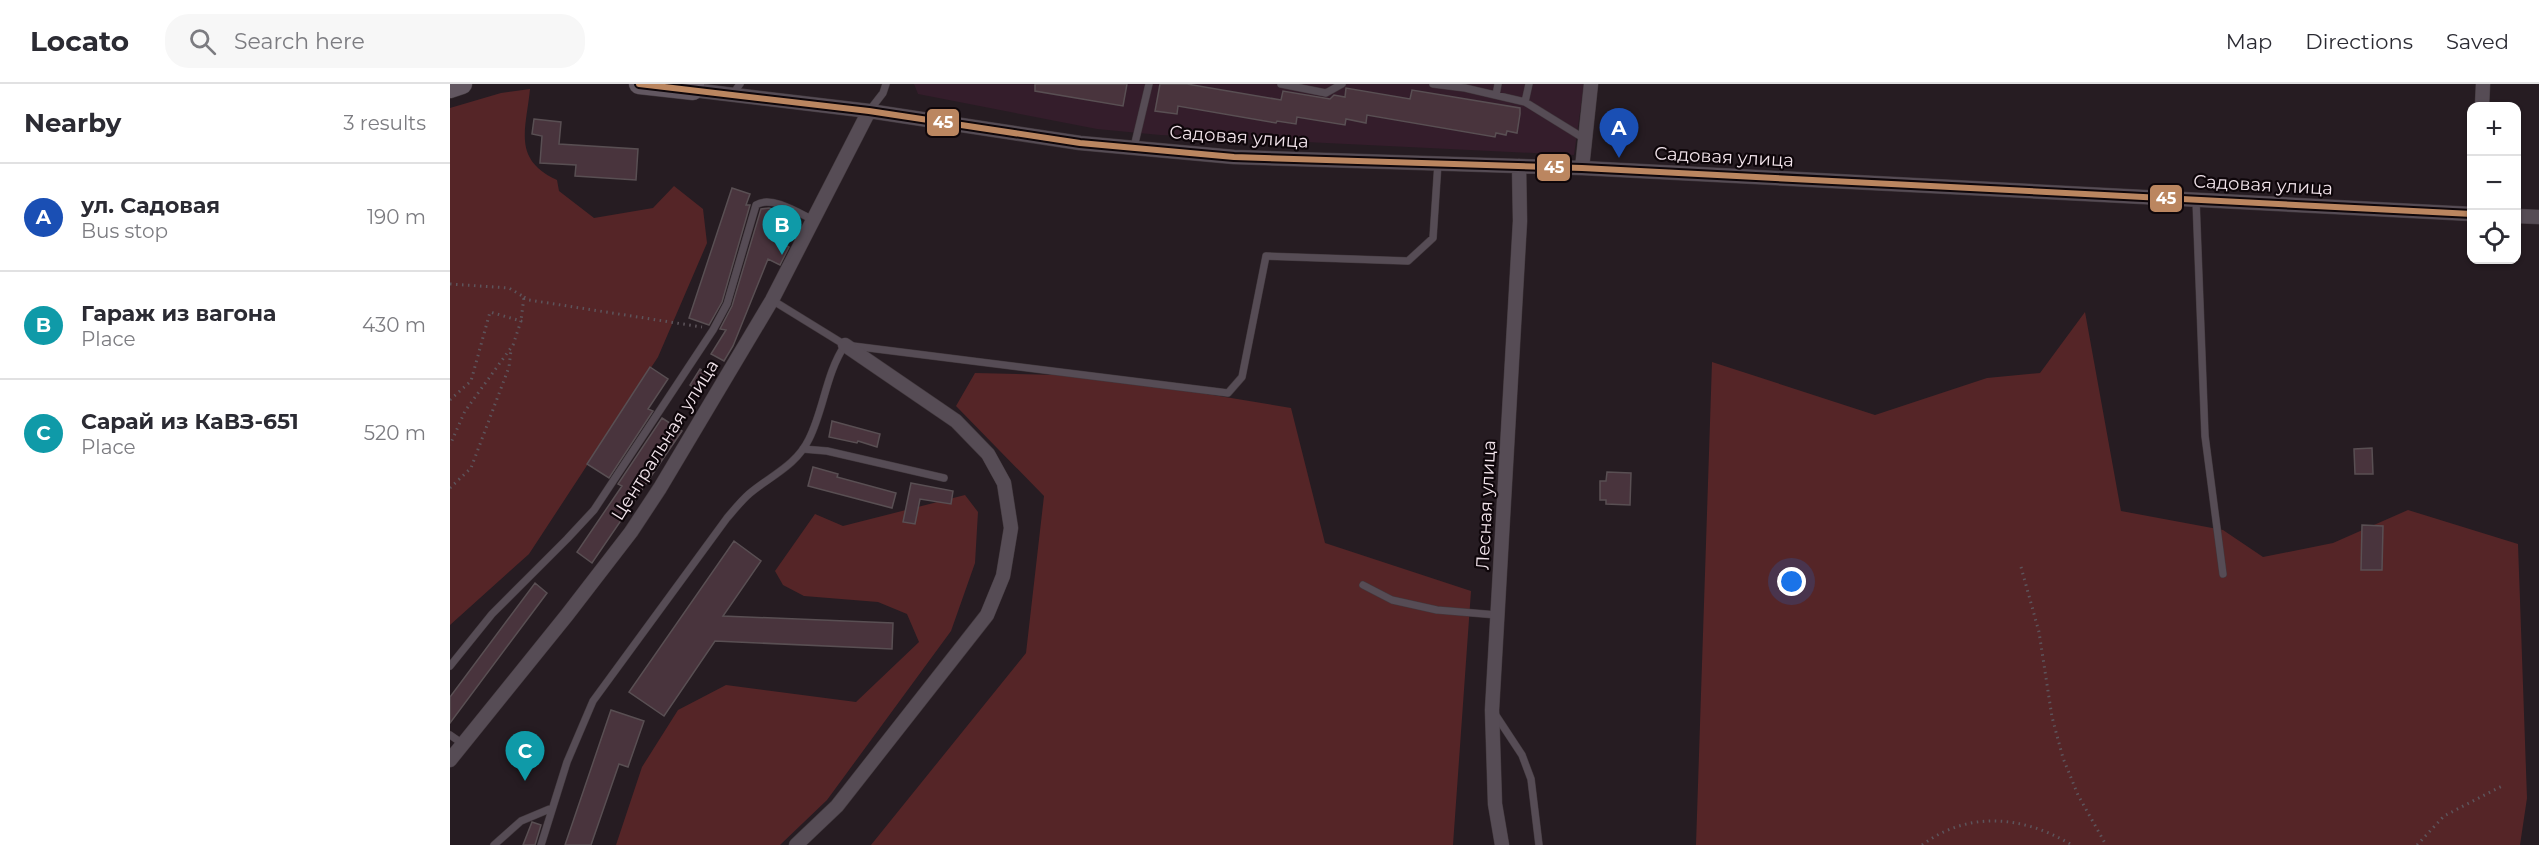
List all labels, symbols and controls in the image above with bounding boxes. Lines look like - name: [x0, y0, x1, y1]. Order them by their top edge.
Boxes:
- search box: [165, 14, 585, 68]
- text: Locato: [30, 24, 129, 58]
- icon: search: [186, 25, 219, 58]
- text: Search here: [234, 28, 365, 55]
- text: Map: [2226, 29, 2272, 54]
- text: Directions: [2305, 29, 2413, 54]
- text: Saved: [2446, 29, 2509, 54]
- map controls: [2467, 102, 2521, 264]
- button: +: [2467, 102, 2521, 156]
- text: Nearby: [24, 107, 121, 139]
- line badge: 45: [926, 108, 960, 137]
- pin: A: [1600, 109, 1638, 158]
- text: 3 results: [343, 111, 426, 135]
- text: 45: [933, 113, 954, 132]
- street label: Садовая улица: [1169, 121, 1309, 153]
- street label: Садовая улица: [1654, 142, 1794, 172]
- line badge: 45: [1536, 153, 1571, 182]
- button: −: [2467, 156, 2521, 210]
- text: 45: [1544, 158, 1565, 177]
- street label: Садовая улица: [2193, 170, 2333, 200]
- line badge: 45: [2149, 184, 2183, 213]
- text: 45: [2156, 189, 2177, 208]
- text: ул. Садовая: [81, 192, 220, 219]
- text: A: [36, 205, 51, 229]
- text: 190 m: [367, 205, 426, 229]
- pin: B: [762, 206, 802, 255]
- button: locate: [2467, 210, 2521, 264]
- text: Bus stop: [81, 219, 168, 243]
- text: Гараж из вагона: [81, 300, 276, 327]
- text: B: [36, 313, 51, 337]
- text: 430 m: [362, 313, 426, 337]
- text: Place: [81, 327, 136, 351]
- street label: Центральная улица: [607, 356, 723, 524]
- text: Сарай из КаВЗ-651: [81, 408, 299, 435]
- text: C: [36, 421, 51, 445]
- text: 520 m: [364, 421, 426, 445]
- text: Place: [81, 435, 136, 459]
- street label: Лесная улица: [1472, 440, 1500, 570]
- your location: [1777, 567, 1806, 596]
- pin: C: [506, 732, 544, 781]

